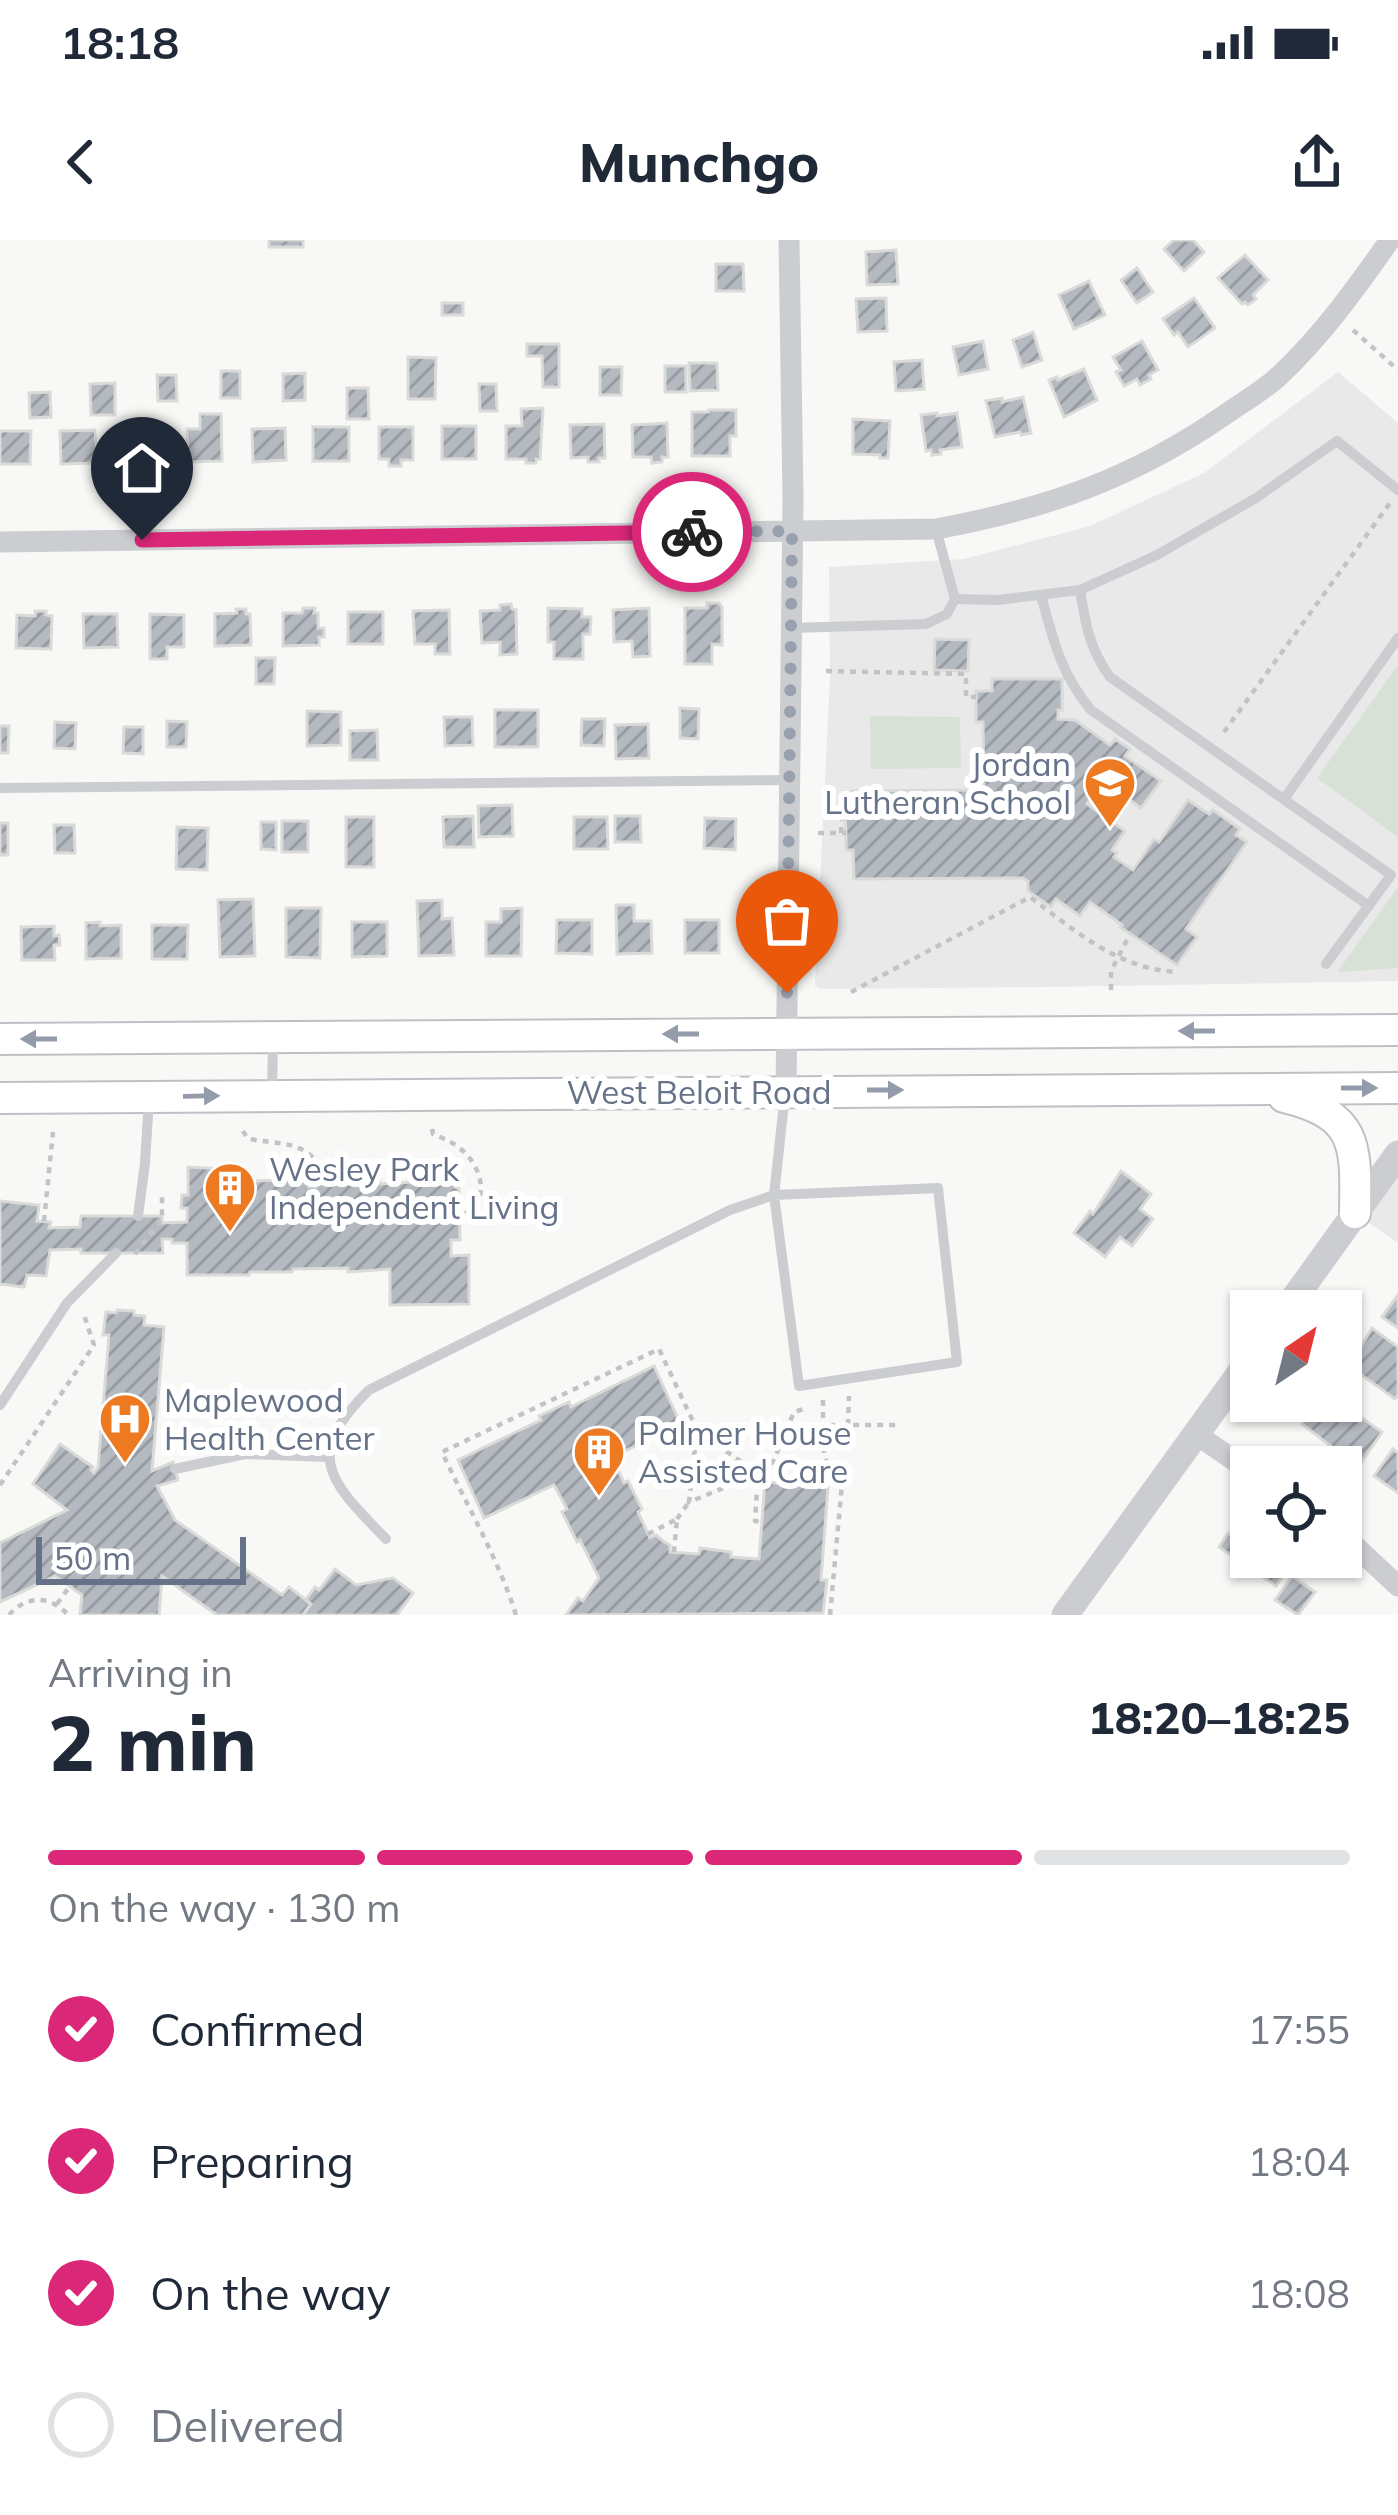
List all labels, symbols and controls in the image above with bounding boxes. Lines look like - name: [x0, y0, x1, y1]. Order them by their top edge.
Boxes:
- text: 18:18: [60, 14, 179, 70]
- text: Munchgo: [579, 128, 819, 196]
- icon: back: [48, 129, 114, 195]
- icon: share: [1284, 129, 1350, 195]
- pin: [91, 417, 193, 540]
- icon: home: [109, 435, 175, 501]
- courier: [632, 472, 752, 592]
- icon: bike: [659, 499, 725, 565]
- place label: Jordan Lutheran School: [824, 743, 1071, 822]
- school or university icon: Jordan Lutheran School: [1082, 755, 1138, 829]
- pin: [736, 870, 838, 993]
- icon: bag: [754, 888, 820, 954]
- one-way arrow: [1177, 1021, 1215, 1041]
- one-way arrow: [661, 1024, 699, 1044]
- one-way arrow: [19, 1029, 57, 1049]
- street label: West Beloit Road: [566, 1071, 832, 1112]
- one-way arrow: [1341, 1078, 1379, 1098]
- one-way arrow: [867, 1081, 905, 1100]
- one-way arrow: [183, 1086, 221, 1106]
- place label: Wesley Park Independent Living: [269, 1148, 559, 1227]
- building icon: Wesley Park Independent Living: [202, 1160, 258, 1234]
- north arrow: [1230, 1290, 1362, 1422]
- map controls: [1230, 1290, 1362, 1578]
- place label: Maplewood Health Center: [164, 1379, 374, 1458]
- hospital icon: Maplewood Health Center: [97, 1391, 153, 1465]
- place label: Palmer House Assisted Care: [638, 1412, 851, 1491]
- building icon: Palmer House Assisted Care: [571, 1424, 627, 1498]
- button: locate: [1230, 1446, 1362, 1578]
- scale bar: [36, 1531, 246, 1584]
- text: 50 m: [54, 1537, 131, 1578]
- text: Arriving in: [48, 1648, 233, 1697]
- text: 18:20–18:25: [1088, 1689, 1350, 1745]
- text: 2 min: [48, 1693, 257, 1791]
- text: On the way · 130 m: [48, 1883, 400, 1932]
- icon: check: [48, 1996, 114, 2062]
- text: Confirmed: [150, 2001, 364, 2057]
- text: 17:55: [1248, 2005, 1350, 2054]
- icon: check: [48, 2128, 114, 2194]
- text: Preparing: [150, 2133, 354, 2189]
- text: 18:04: [1248, 2137, 1350, 2186]
- icon: check: [48, 2260, 114, 2326]
- text: On the way: [150, 2265, 391, 2321]
- text: 18:08: [1248, 2269, 1350, 2318]
- text: Delivered: [150, 2397, 345, 2453]

